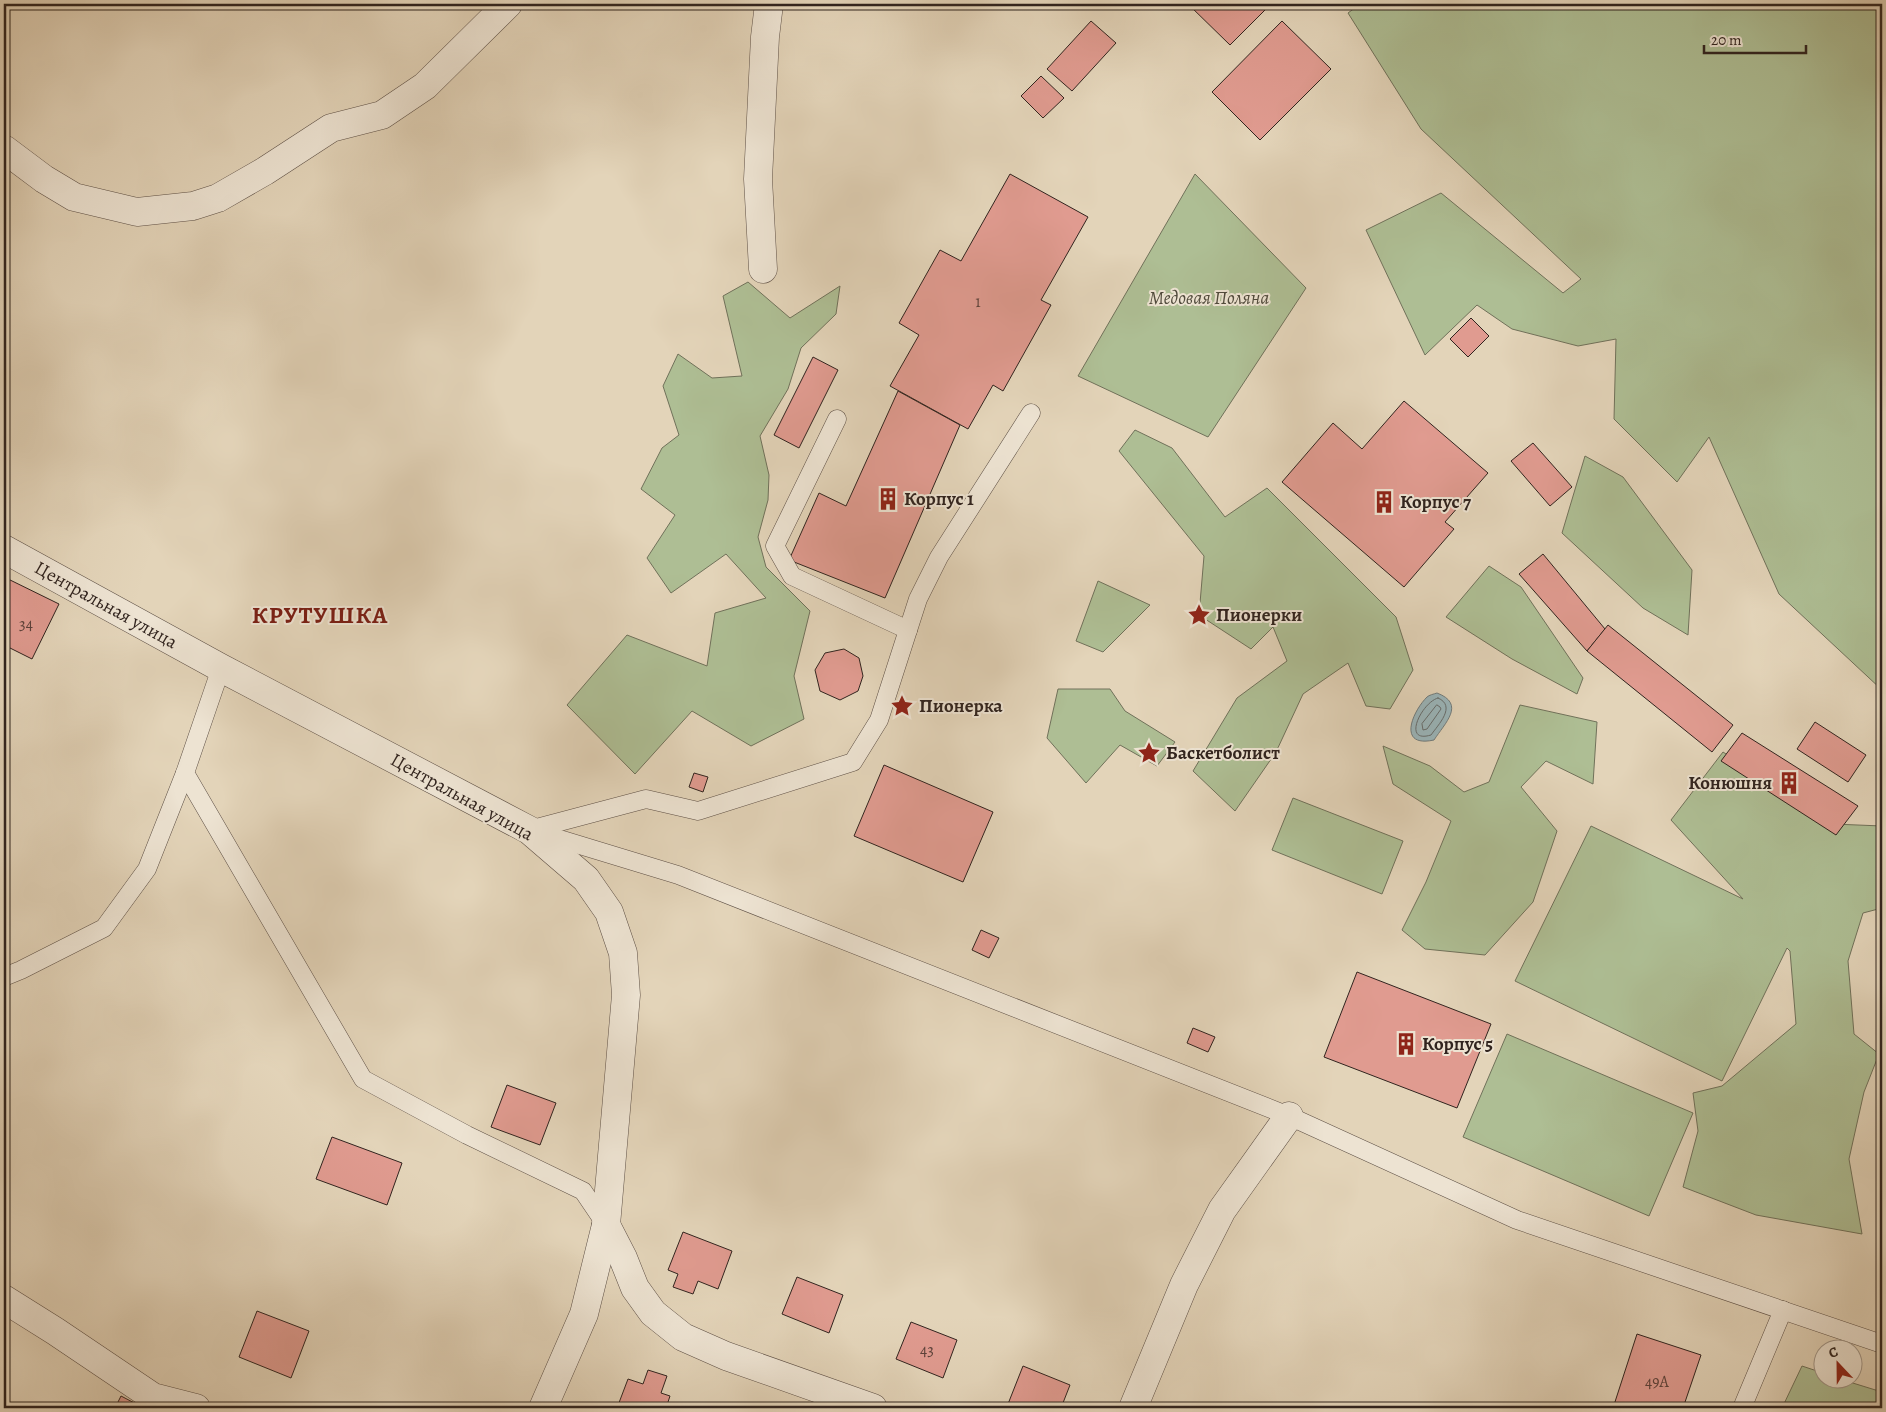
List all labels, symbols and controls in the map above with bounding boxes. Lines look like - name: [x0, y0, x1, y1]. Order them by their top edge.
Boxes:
- scale bar: [1704, 22, 1806, 54]
- text: 20 m: [1711, 30, 1742, 50]
- park label: Медовая Поляна: [1149, 285, 1269, 311]
- house number: 1: [975, 291, 981, 313]
- building icon: Корпус 1: [875, 486, 901, 512]
- place label: Корпус 1: [904, 486, 974, 512]
- building icon: Корпус 7: [1371, 489, 1397, 515]
- place label: Корпус 7: [1400, 489, 1472, 515]
- street label: Центральная улица: [30, 555, 182, 655]
- district label: КРУТУШКА: [252, 599, 388, 631]
- place icon: Пионерки: [1186, 602, 1212, 628]
- place label: Пионерки: [1216, 602, 1302, 628]
- house number: 34: [19, 613, 33, 635]
- place icon: Пионерка: [889, 693, 915, 719]
- place label: Пионерка: [919, 693, 1004, 719]
- place icon: Баскетболист: [1136, 740, 1162, 766]
- place label: Баскетболист: [1166, 740, 1280, 766]
- street label: Центральная улица: [386, 747, 538, 847]
- place label: Конюшня: [1688, 770, 1772, 796]
- building icon: Конюшня: [1776, 770, 1802, 796]
- building icon: Корпус 5: [1393, 1031, 1419, 1057]
- place label: Корпус 5: [1422, 1031, 1493, 1057]
- house number: 43: [920, 1339, 934, 1361]
- north arrow: [1814, 1340, 1864, 1390]
- text: С: [1826, 1342, 1841, 1363]
- house number: 49А: [1645, 1371, 1670, 1393]

